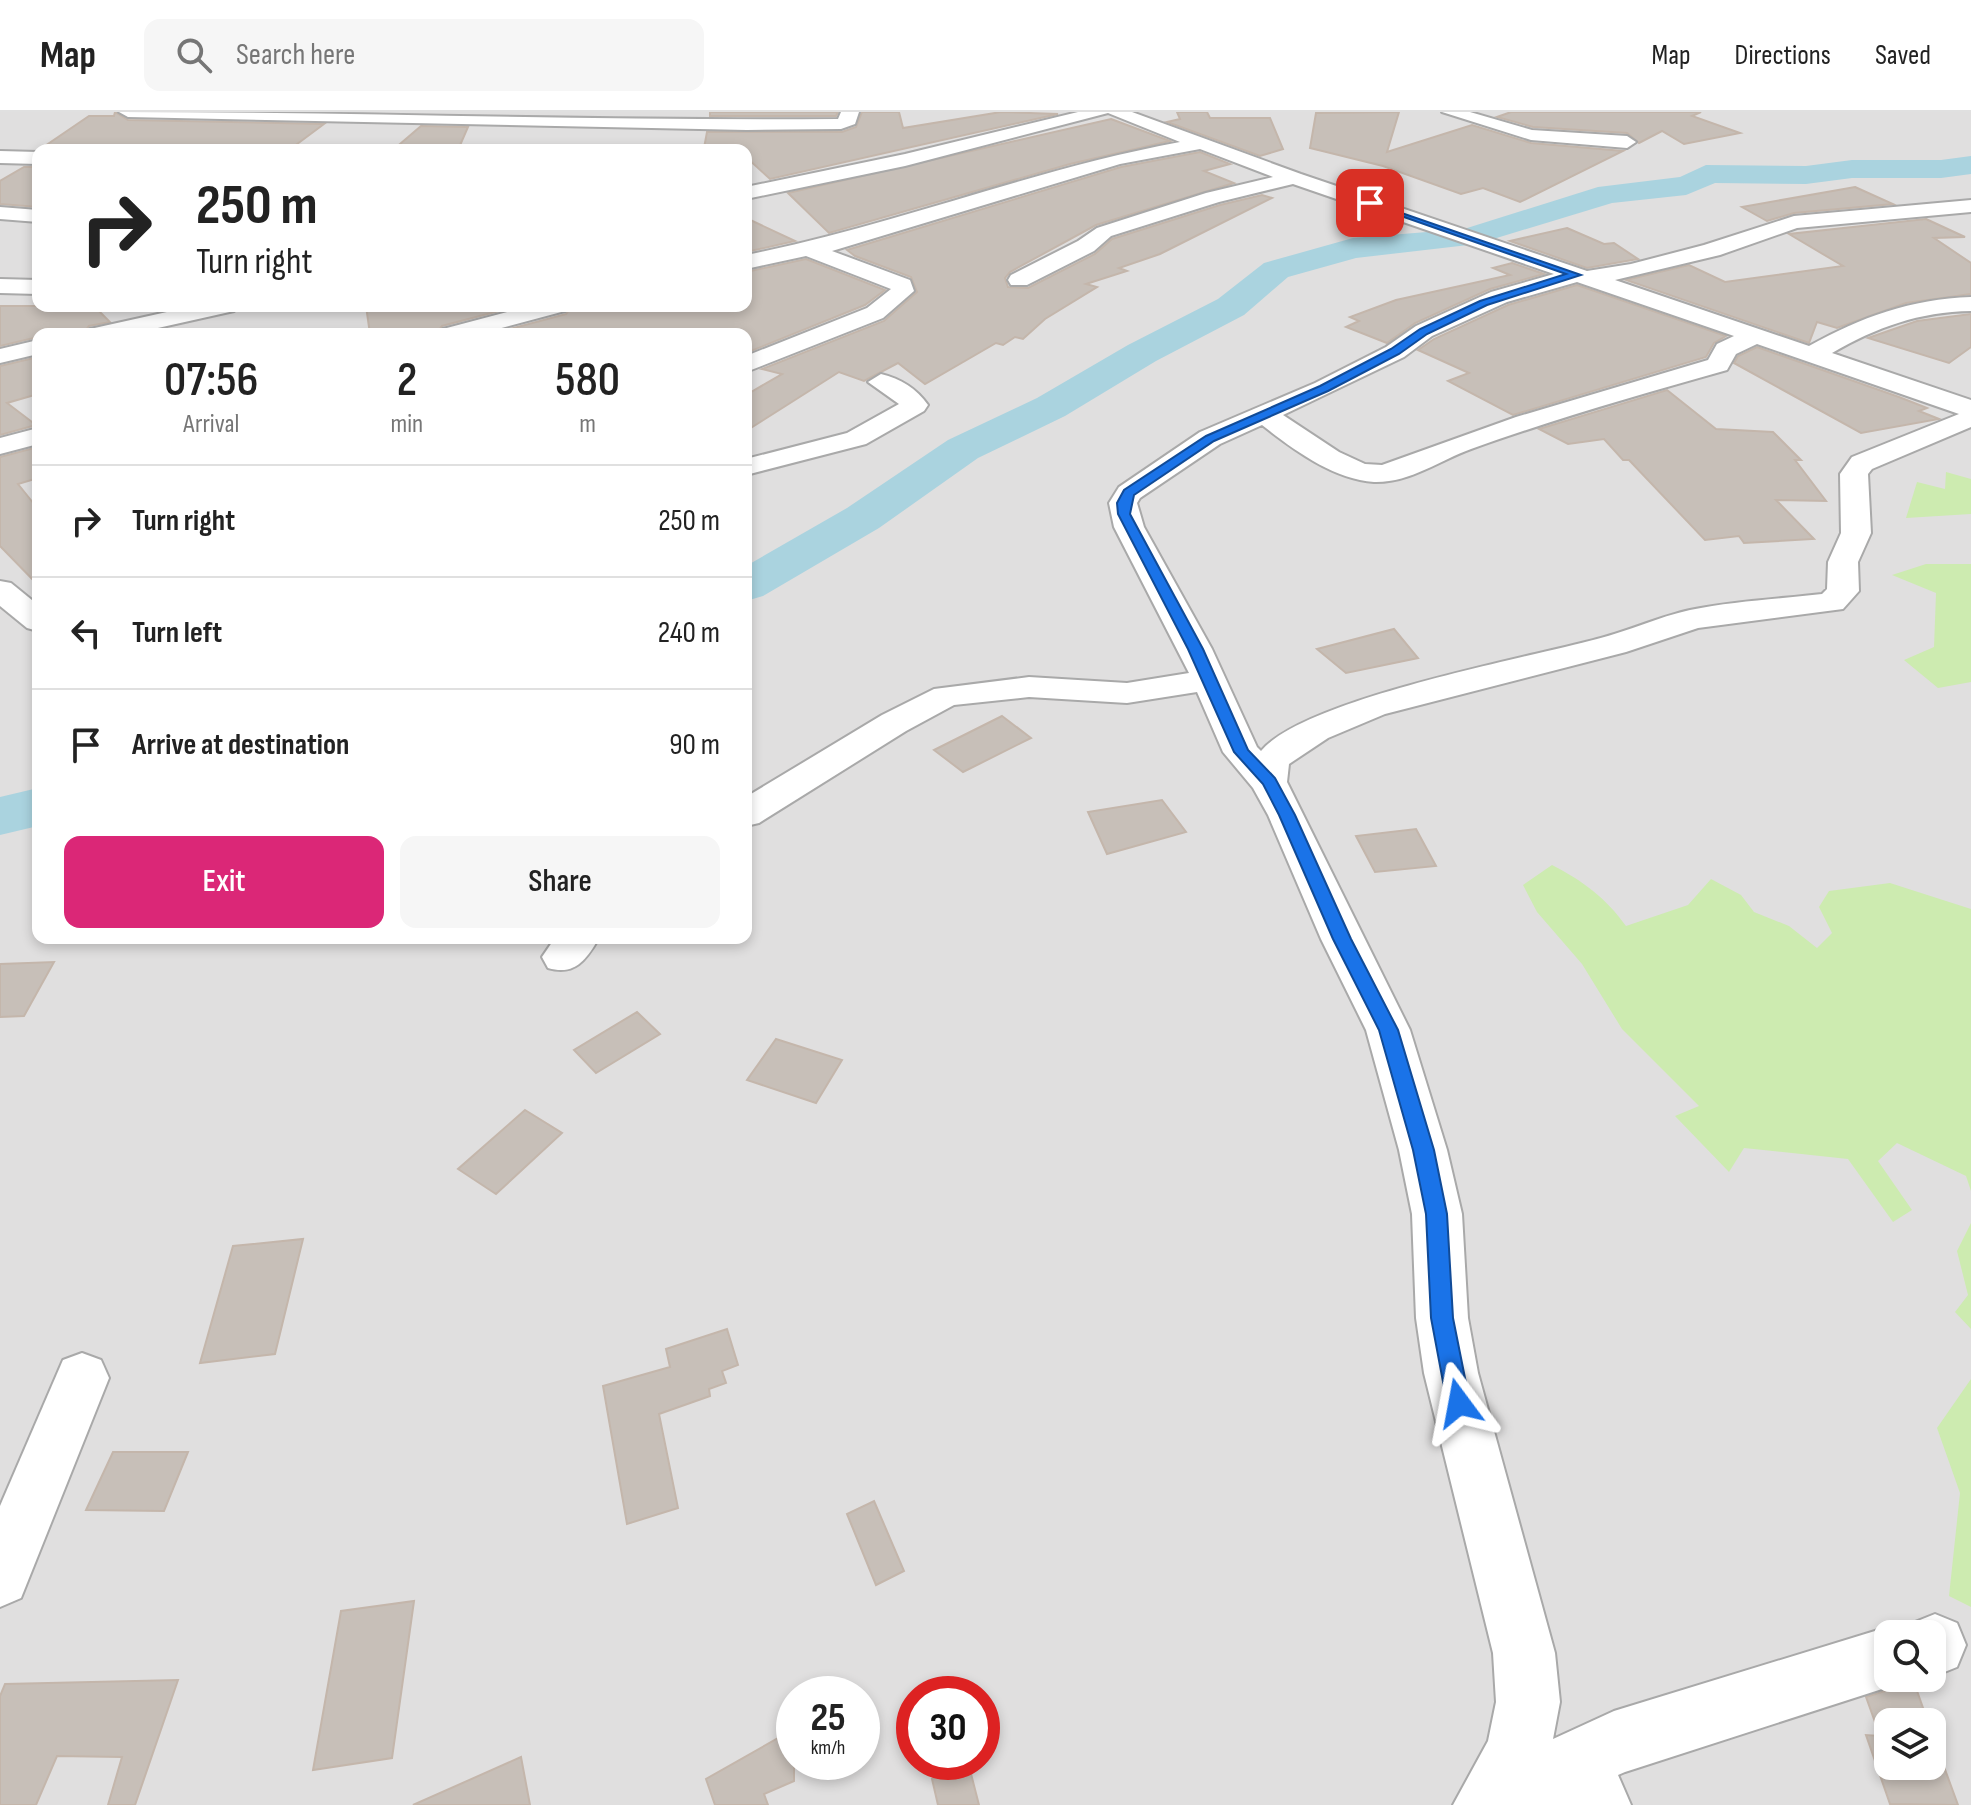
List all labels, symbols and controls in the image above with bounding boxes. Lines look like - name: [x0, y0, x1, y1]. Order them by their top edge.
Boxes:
- search box: [144, 19, 704, 91]
- text: Map: [40, 33, 96, 78]
- icon: search: [172, 33, 216, 77]
- text: Search here: [236, 37, 355, 73]
- text: Map: [1652, 39, 1691, 72]
- text: Directions: [1735, 39, 1831, 72]
- text: Saved: [1875, 39, 1931, 72]
- pin: [1336, 169, 1404, 237]
- text: 250 m: [196, 173, 318, 240]
- icon: right: [64, 176, 168, 280]
- icon: arrive: [1348, 181, 1392, 225]
- text: Turn right: [196, 241, 313, 284]
- text: 07:56: [164, 352, 258, 409]
- text: 2: [397, 352, 417, 409]
- text: 580: [555, 352, 620, 409]
- text: Arrival: [183, 409, 239, 440]
- text: min: [391, 409, 423, 440]
- text: m: [579, 409, 596, 440]
- icon: right: [64, 499, 108, 543]
- text: Turn right: [132, 503, 235, 539]
- text: 250 m: [658, 503, 720, 539]
- icon: left: [64, 611, 108, 655]
- text: Turn left: [132, 615, 222, 651]
- text: 240 m: [658, 615, 720, 651]
- icon: arrive: [64, 723, 108, 767]
- text: Arrive at destination: [132, 727, 349, 763]
- text: 90 m: [669, 727, 720, 763]
- button: Exit: [64, 836, 384, 928]
- button: Share: [400, 836, 720, 928]
- position arrow: [1417, 1361, 1501, 1445]
- map controls: [1874, 1620, 1946, 1780]
- button: search: [1874, 1620, 1946, 1692]
- speed limit sign: 30: [896, 1676, 1000, 1780]
- text: 25: [810, 1694, 846, 1742]
- button: layers: [1874, 1708, 1946, 1780]
- text: km/h: [811, 1736, 845, 1760]

